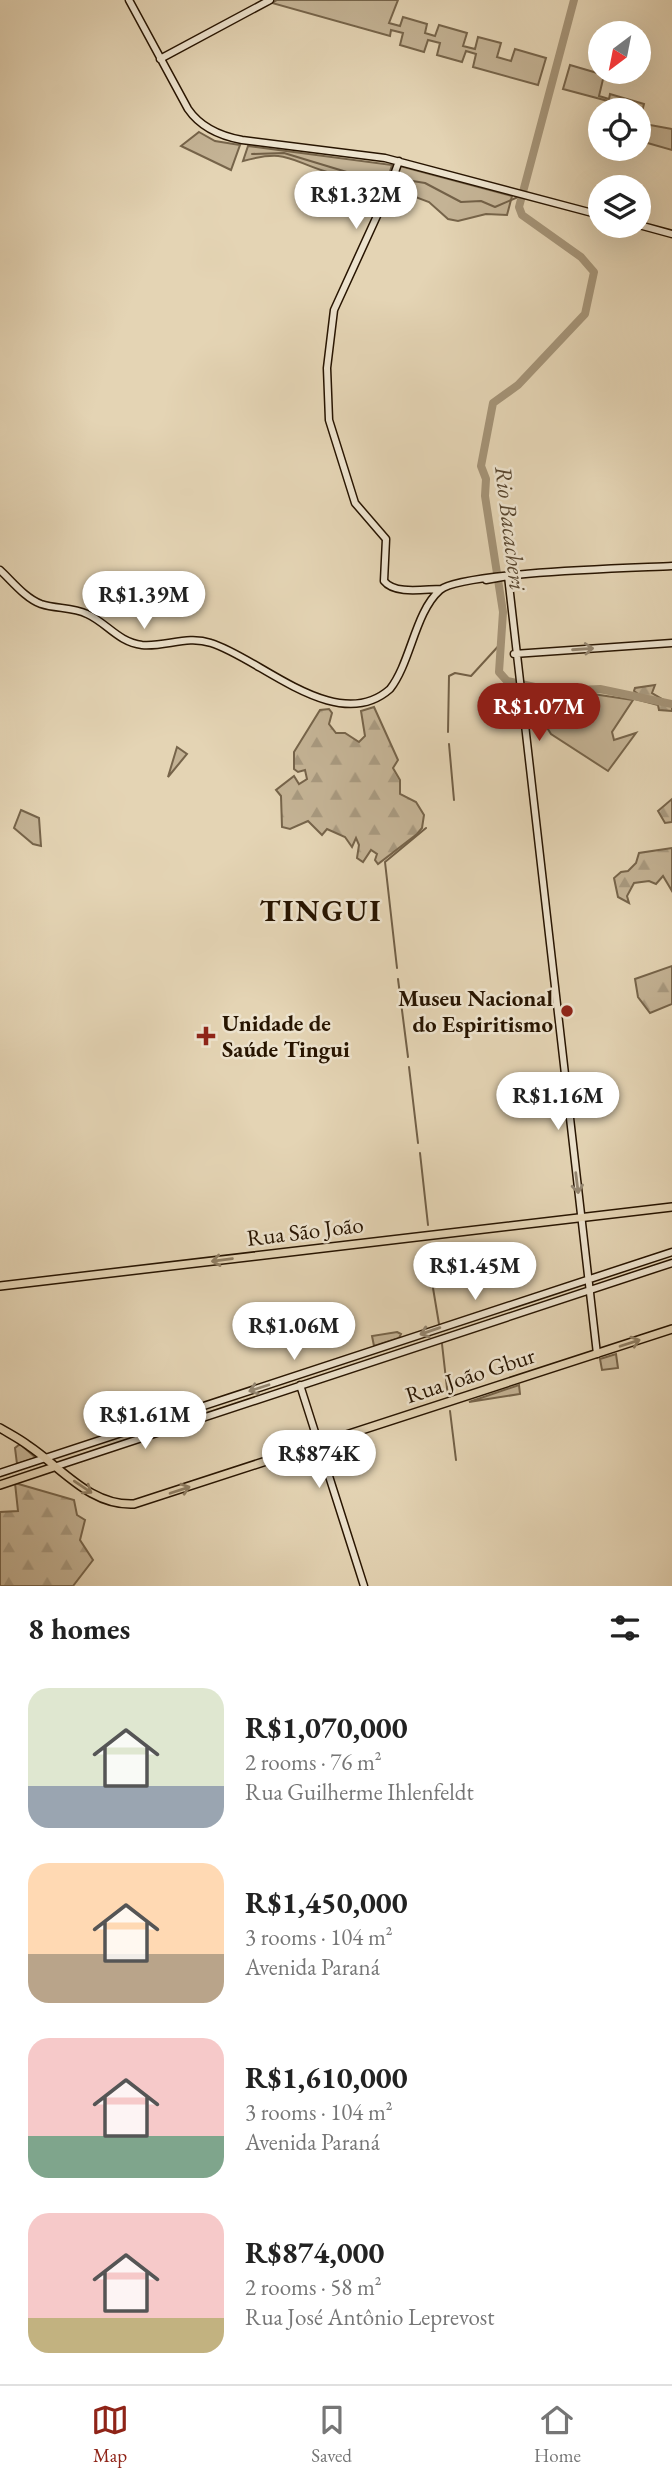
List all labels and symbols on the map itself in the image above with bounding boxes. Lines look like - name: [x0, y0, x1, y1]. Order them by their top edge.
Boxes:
- north arrow: [588, 21, 651, 84]
- pin: R$1.32M: [291, 172, 421, 231]
- water label: Rio Bacacheri: [488, 464, 534, 593]
- pin: R$1.39M: [79, 572, 209, 631]
- one-way arrow: [571, 642, 593, 655]
- pin: R$1.07M: [474, 684, 604, 743]
- district label: TINGUI: [260, 891, 382, 930]
- place label: Museu Nacional do Espiritismo: [398, 983, 553, 1039]
- marker: Museu Nacional do Espiritismo: [559, 1003, 575, 1019]
- place label: Unidade de Saúde Tingui: [222, 1008, 350, 1064]
- marker: Unidade de Saúde Tingui: [196, 1026, 216, 1046]
- pin: R$1.16M: [493, 1072, 623, 1132]
- one-way arrow: [571, 1171, 584, 1194]
- street label: Rua São João: [245, 1209, 365, 1253]
- pin: R$1.45M: [410, 1242, 540, 1302]
- one-way arrow: [211, 1254, 234, 1267]
- pin: R$1.06M: [229, 1302, 359, 1362]
- one-way arrow: [420, 1326, 442, 1338]
- one-way arrow: [618, 1336, 640, 1348]
- street label: Rua João Gbur: [401, 1340, 539, 1410]
- one-way arrow: [249, 1383, 271, 1395]
- pin: R$1.61M: [80, 1392, 210, 1451]
- pin: R$874K: [262, 1430, 376, 1490]
- one-way arrow: [73, 1480, 92, 1494]
- one-way arrow: [169, 1483, 191, 1495]

